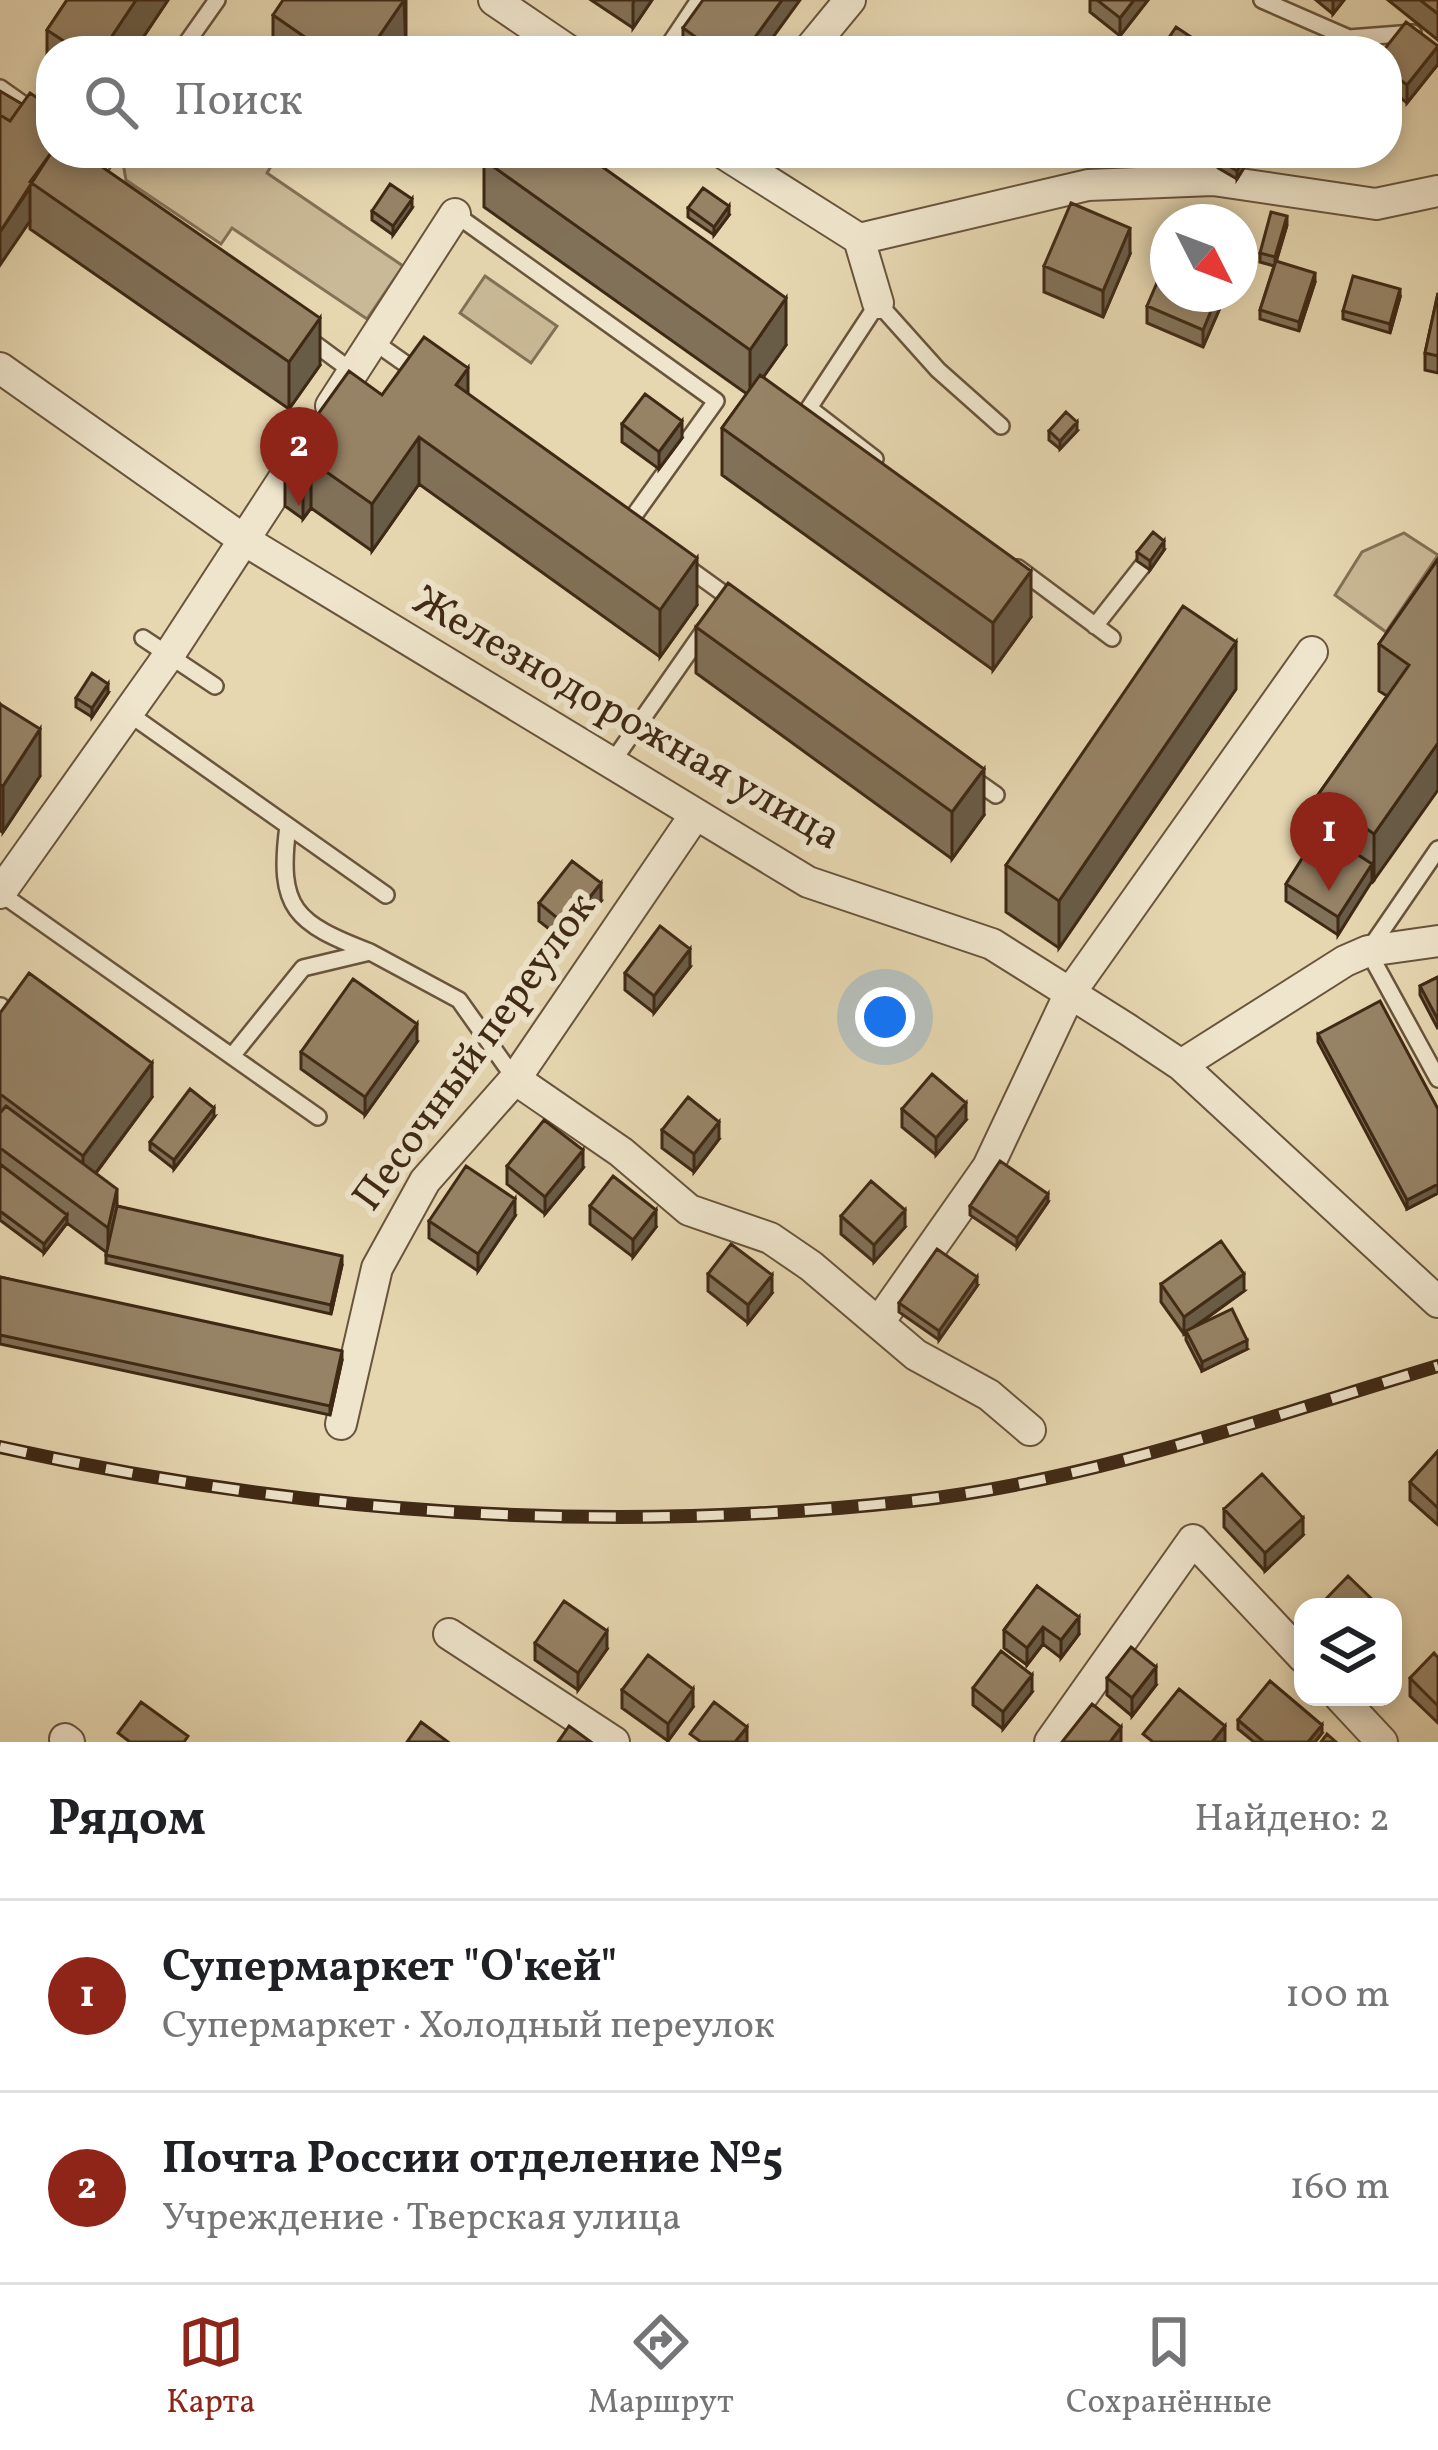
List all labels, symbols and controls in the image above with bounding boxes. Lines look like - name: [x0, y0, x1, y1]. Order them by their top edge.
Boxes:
- search box: [36, 36, 1402, 168]
- icon: search: [78, 69, 144, 135]
- text: Поиск: [174, 71, 303, 134]
- north arrow: [1150, 204, 1258, 312]
- pin: 2: [260, 407, 338, 506]
- street label: Железнодорожная улица: [401, 573, 851, 867]
- pin: 1: [1290, 792, 1368, 891]
- street label: Песочный переулок: [340, 882, 612, 1224]
- your location: [855, 987, 915, 1047]
- map controls: [1294, 1598, 1402, 1706]
- button: layers: [1294, 1598, 1402, 1706]
- text: Рядом: [48, 1785, 206, 1856]
- text: Найдено: 2: [1194, 1793, 1390, 1847]
- text: Супермаркет "О'кей": [162, 1937, 617, 2000]
- text: 1: [79, 1969, 95, 2023]
- text: 100 m: [1285, 1969, 1390, 2023]
- text: Супермаркет · Холодный переулок: [162, 2000, 775, 2054]
- text: Почта России отделение №5: [162, 2129, 783, 2192]
- text: 2: [77, 2161, 97, 2215]
- text: 160 m: [1289, 2161, 1390, 2215]
- text: Учреждение · Тверская улица: [162, 2192, 681, 2246]
- tab: Карта: [166, 2309, 256, 2427]
- tab: Маршрут: [588, 2309, 734, 2427]
- tab: Сохранённые: [1066, 2309, 1272, 2427]

